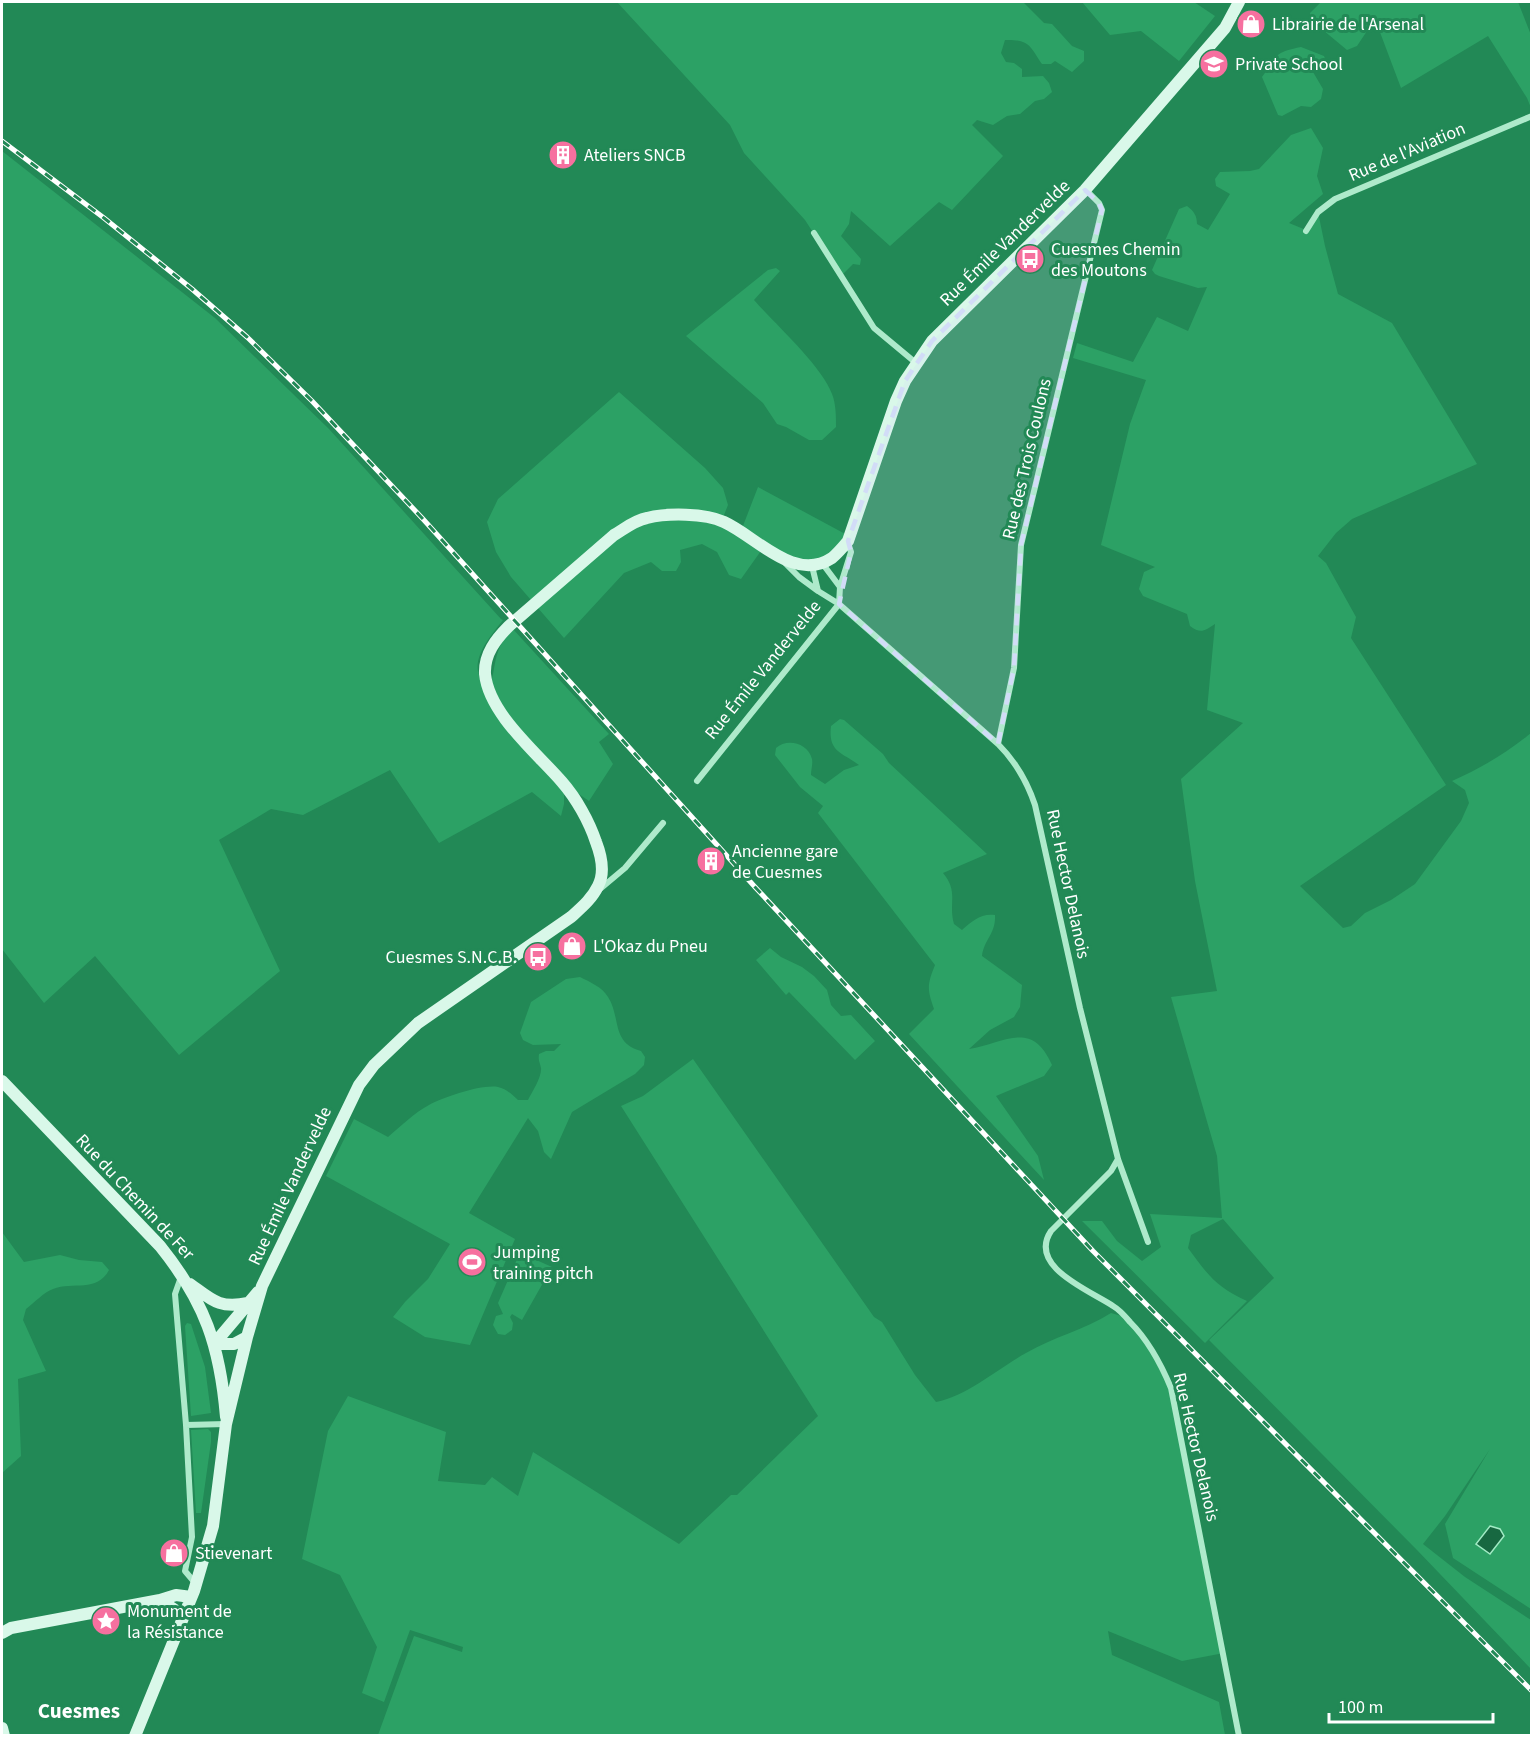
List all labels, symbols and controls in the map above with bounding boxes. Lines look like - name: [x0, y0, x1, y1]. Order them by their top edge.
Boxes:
- shop icon: Librairie de l'Arsenal: [1235, 8, 1267, 40]
- place label: Librairie de l'Arsenal: [1272, 12, 1424, 37]
- school or university icon: Private School: [1198, 48, 1230, 80]
- place label: Private School: [1235, 52, 1343, 77]
- street label: Rue de l'Aviation: [1345, 116, 1469, 188]
- building icon: Ateliers SNCB: [547, 139, 579, 171]
- place label: Ateliers SNCB: [584, 143, 686, 168]
- street label: Rue Émile Vandervelde: [934, 174, 1076, 312]
- place label: Cuesmes Chemin des Moutons: [1051, 237, 1181, 283]
- bus stop icon: Cuesmes Chemin des Moutons: [1014, 243, 1046, 275]
- street label: Rue des Trois Coulons: [996, 376, 1058, 542]
- street label: Rue Émile Vandervelde: [699, 595, 827, 745]
- street label: Rue Hector Delanois: [1040, 807, 1096, 961]
- place label: Ancienne gare de Cuesmes: [732, 839, 838, 885]
- building icon: Ancienne gare de Cuesmes: [695, 845, 727, 877]
- shop icon: L'Okaz du Pneu: [556, 930, 588, 962]
- place label: L'Okaz du Pneu: [593, 934, 708, 959]
- bus stop icon: Cuesmes S.N.C.B.: [522, 941, 554, 973]
- place label: Cuesmes S.N.C.B.: [386, 945, 517, 970]
- street label: Rue Émile Vandervelde: [242, 1102, 338, 1270]
- street label: Rue du Chemin de Fer: [70, 1128, 201, 1266]
- place label: Jumping training pitch: [493, 1240, 593, 1286]
- sports icon: Jumping training pitch: [456, 1246, 488, 1278]
- street label: Rue Hector Delanois: [1167, 1370, 1225, 1524]
- shop icon: Stievenart: [158, 1537, 190, 1569]
- place label: Stievenart: [195, 1541, 272, 1566]
- place label: Monument de la Résistance: [127, 1599, 232, 1645]
- place icon: Monument de la Résistance: [90, 1605, 122, 1637]
- scale bar: [1329, 1686, 1492, 1724]
- text: 100 m: [1338, 1695, 1383, 1720]
- district label: Cuesmes: [38, 1696, 120, 1726]

